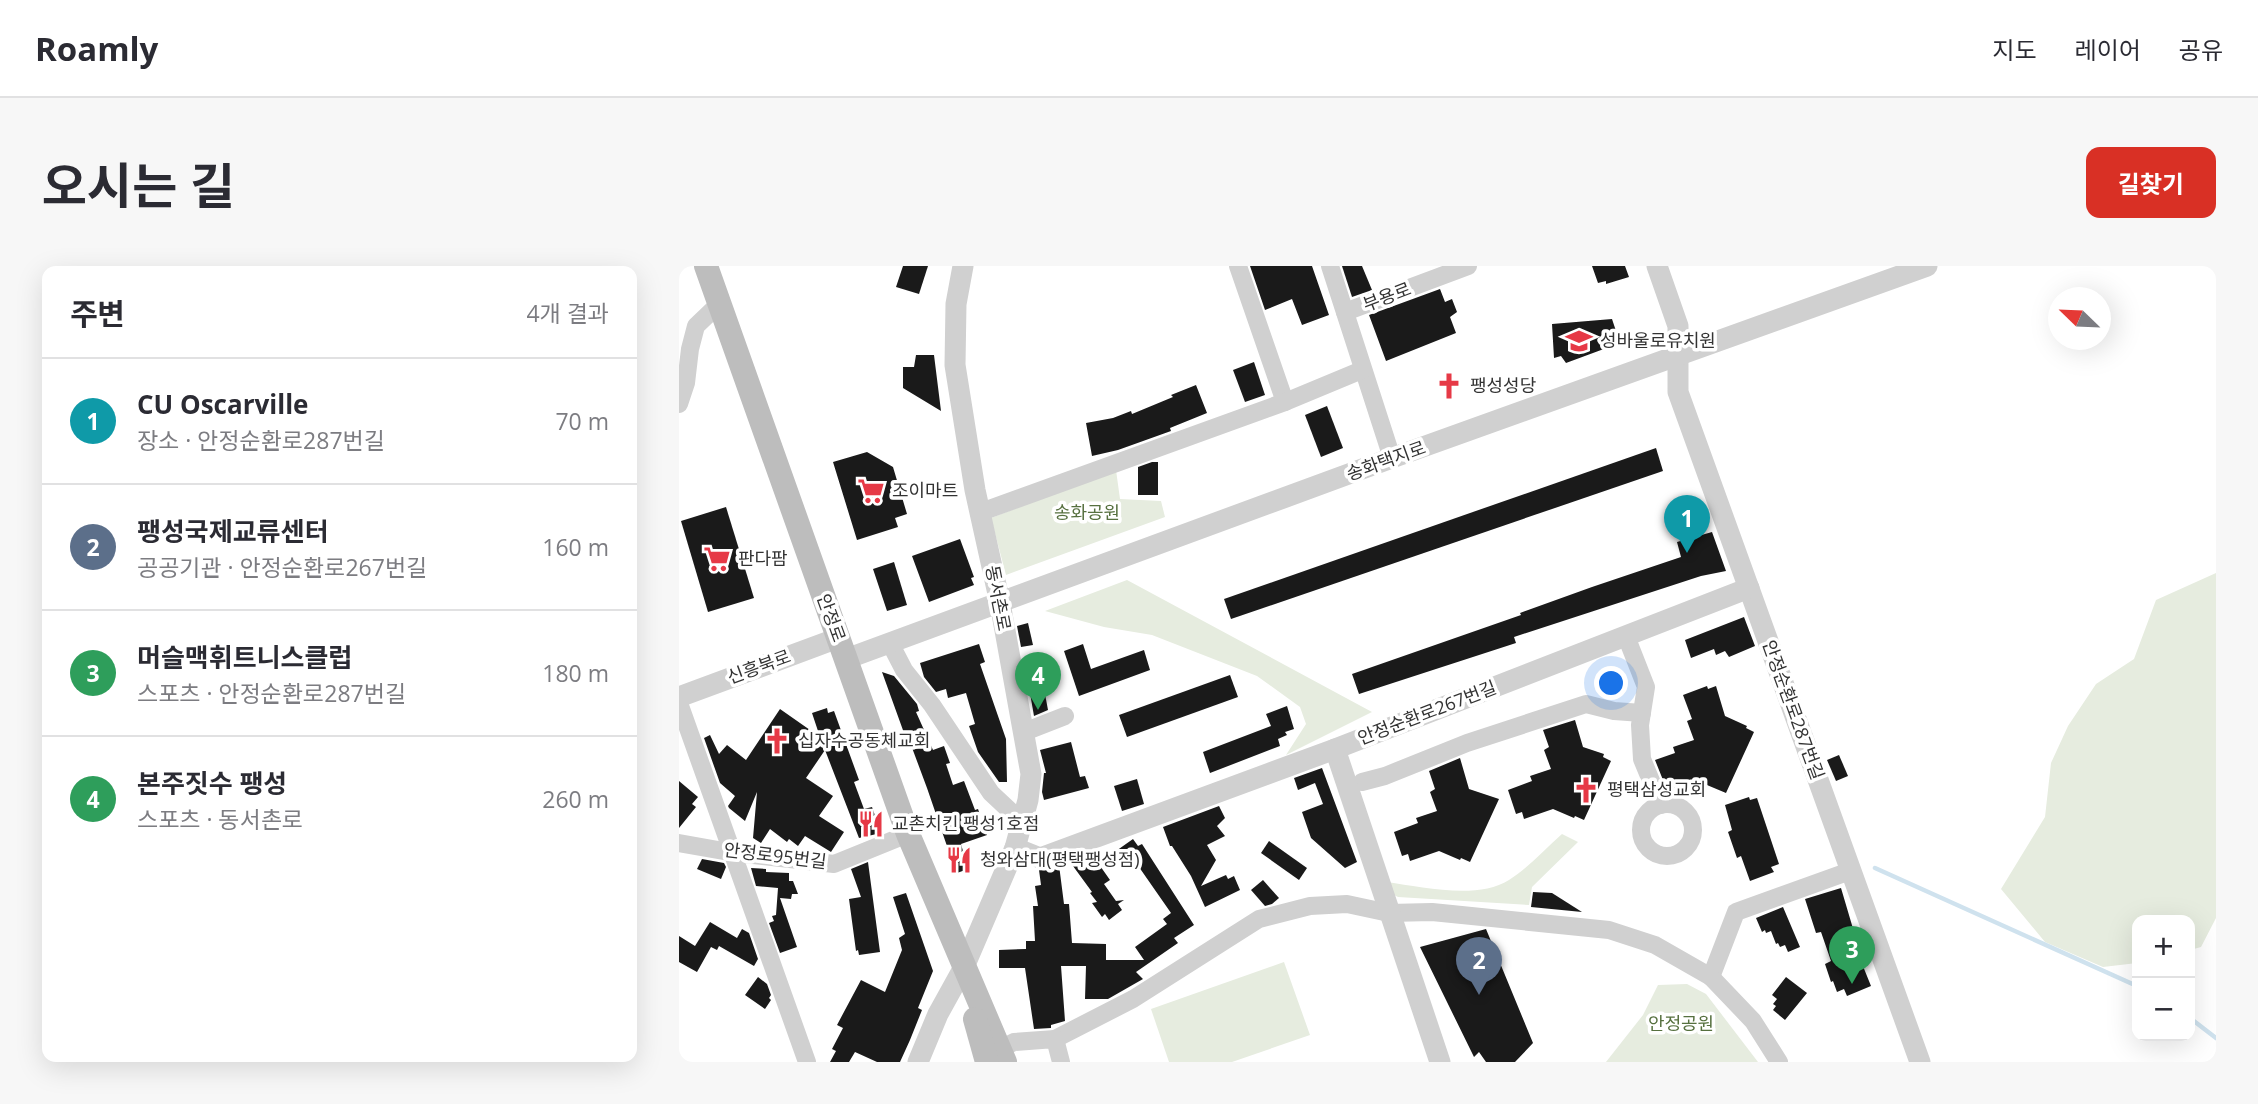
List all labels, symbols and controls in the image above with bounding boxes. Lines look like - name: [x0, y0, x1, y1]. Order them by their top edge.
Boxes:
- text: Roamly: [35, 26, 158, 71]
- text: 지도: [1992, 33, 2037, 66]
- text: 레이어: [2075, 33, 2141, 66]
- text: 공유: [2179, 33, 2223, 66]
- button: 길찾기: [2086, 147, 2216, 218]
- text: 오시는 길: [42, 152, 235, 218]
- street label: 부용로: [1359, 276, 1414, 316]
- north arrow: [2048, 287, 2111, 350]
- text: 주변: [70, 293, 125, 334]
- text: 4개 결과: [526, 297, 609, 329]
- school or university icon: 성바울로유치원: [1564, 326, 1594, 356]
- place label: 성바울로유치원: [1600, 328, 1716, 352]
- church icon: 팽성성당: [1434, 371, 1464, 401]
- place label: 팽성성당: [1470, 373, 1536, 397]
- text: CU Oscarville: [137, 386, 308, 422]
- text: 1: [86, 405, 100, 437]
- text: 70 m: [555, 405, 609, 437]
- text: 장소 · 안정순환로287번길: [137, 424, 385, 456]
- street label: 송화택지로: [1343, 435, 1429, 485]
- supermarket icon: 조이마트: [856, 476, 886, 506]
- place label: 조이마트: [892, 478, 958, 502]
- pin: 1: [1664, 495, 1710, 553]
- park label: 송화공원: [1054, 500, 1120, 524]
- text: 팽성국제교류센터: [137, 513, 328, 549]
- text: 2: [86, 531, 100, 563]
- text: 160 m: [542, 531, 609, 563]
- supermarket icon: 판다팜: [702, 544, 732, 574]
- place label: 판다팜: [738, 546, 788, 570]
- text: 공공기관 · 안정순환로267번길: [137, 551, 427, 583]
- street label: 동서촌로: [981, 563, 1017, 633]
- street label: 안정로: [812, 590, 852, 645]
- street label: 안정순환로287번길: [1758, 637, 1830, 783]
- text: 머슬맥휘트니스클럽: [137, 639, 352, 675]
- street label: 신흥북로: [723, 643, 794, 689]
- pin: 4: [1015, 652, 1061, 710]
- text: 3: [86, 657, 100, 689]
- text: 180 m: [542, 657, 609, 689]
- your location: [1594, 666, 1628, 700]
- street label: 안정순환로267번길: [1354, 675, 1499, 750]
- text: 스포츠 · 안정순환로287번길: [137, 677, 406, 709]
- church icon: 십자수공동체교회: [762, 726, 792, 756]
- place label: 십자수공동체교회: [798, 728, 930, 752]
- text: 본주짓수 팽성: [137, 765, 287, 801]
- church icon: 평택삼성교회: [1571, 775, 1601, 805]
- place label: 평택삼성교회: [1607, 777, 1706, 801]
- text: 4: [86, 783, 100, 815]
- text: 260 m: [542, 783, 609, 815]
- text: 스포츠 · 동서촌로: [137, 803, 303, 835]
- restaurant icon: 교촌치킨 팽성1호점: [856, 809, 886, 839]
- place label: 교촌치킨 팽성1호점: [892, 811, 1039, 835]
- street label: 안정로95번길: [722, 837, 828, 873]
- restaurant icon: 청와삼대(평택팽성점): [944, 845, 974, 875]
- place label: 청와삼대(평택팽성점): [980, 847, 1140, 871]
- map controls: [2132, 915, 2195, 1041]
- button: +: [2132, 915, 2195, 978]
- pin: 3: [1829, 926, 1875, 984]
- pin: 2: [1456, 937, 1502, 995]
- button: −: [2132, 978, 2195, 1041]
- park label: 안정공원: [1648, 1011, 1714, 1035]

